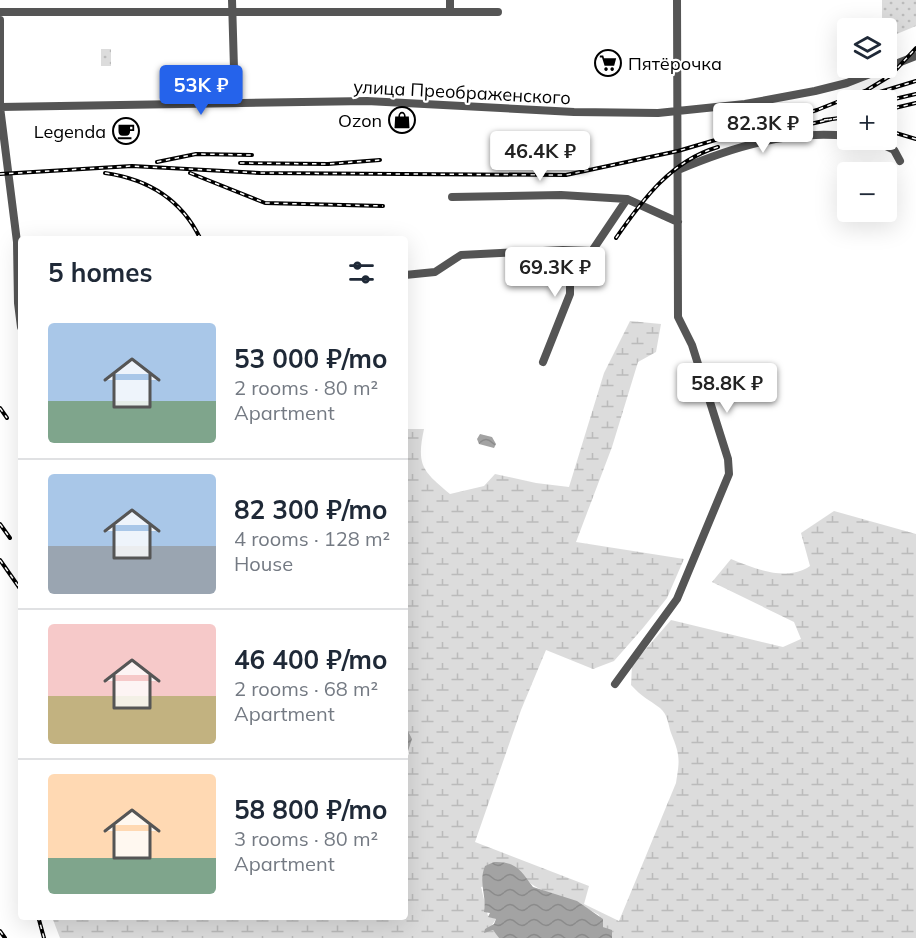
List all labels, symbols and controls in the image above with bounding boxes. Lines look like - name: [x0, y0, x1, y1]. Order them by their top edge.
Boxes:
- map controls: [837, 18, 897, 222]
- button: layers: [837, 18, 897, 78]
- supermarket icon: Пятёрочка: [593, 48, 623, 78]
- place label: Пятёрочка: [628, 52, 722, 75]
- pin: 53K ₽: [159, 65, 243, 116]
- text: 53K ₽: [174, 72, 228, 97]
- street label: улица Преображенского: [353, 75, 571, 109]
- button: +: [837, 90, 897, 150]
- pin: 82.3K ₽: [708, 103, 818, 154]
- shop icon: Ozon: [387, 105, 417, 135]
- place label: Ozon: [338, 109, 382, 132]
- text: 82.3K ₽: [727, 110, 799, 135]
- cafe icon: Legenda: [111, 116, 141, 146]
- place label: Legenda: [34, 120, 106, 143]
- pin: 46.4K ₽: [485, 131, 595, 182]
- text: 46.4K ₽: [504, 138, 576, 163]
- button: −: [837, 162, 897, 222]
- pin: 69.3K ₽: [500, 247, 610, 298]
- text: 69.3K ₽: [519, 254, 591, 279]
- text: 5 homes: [48, 256, 152, 289]
- icon: filters: [345, 256, 378, 289]
- text: 53 000 ₽/mo: [234, 342, 387, 375]
- icon: home: [96, 347, 168, 419]
- pin: 58.8K ₽: [672, 363, 782, 414]
- text: 58.8K ₽: [691, 370, 763, 395]
- text: 2 rooms · 80 m²: [234, 375, 378, 400]
- text: Apartment: [234, 400, 335, 425]
- text: 82 300 ₽/mo: [234, 493, 387, 526]
- icon: home: [96, 498, 168, 570]
- text: 4 rooms · 128 m²: [234, 526, 390, 551]
- text: House: [234, 551, 293, 576]
- text: 46 400 ₽/mo: [234, 643, 387, 676]
- icon: home: [96, 648, 168, 720]
- text: 2 rooms · 68 m²: [234, 676, 378, 701]
- text: Apartment: [234, 701, 335, 726]
- text: 58 800 ₽/mo: [234, 793, 387, 826]
- icon: home: [96, 798, 168, 870]
- text: 3 rooms · 80 m²: [234, 826, 378, 851]
- text: Apartment: [234, 851, 335, 876]

